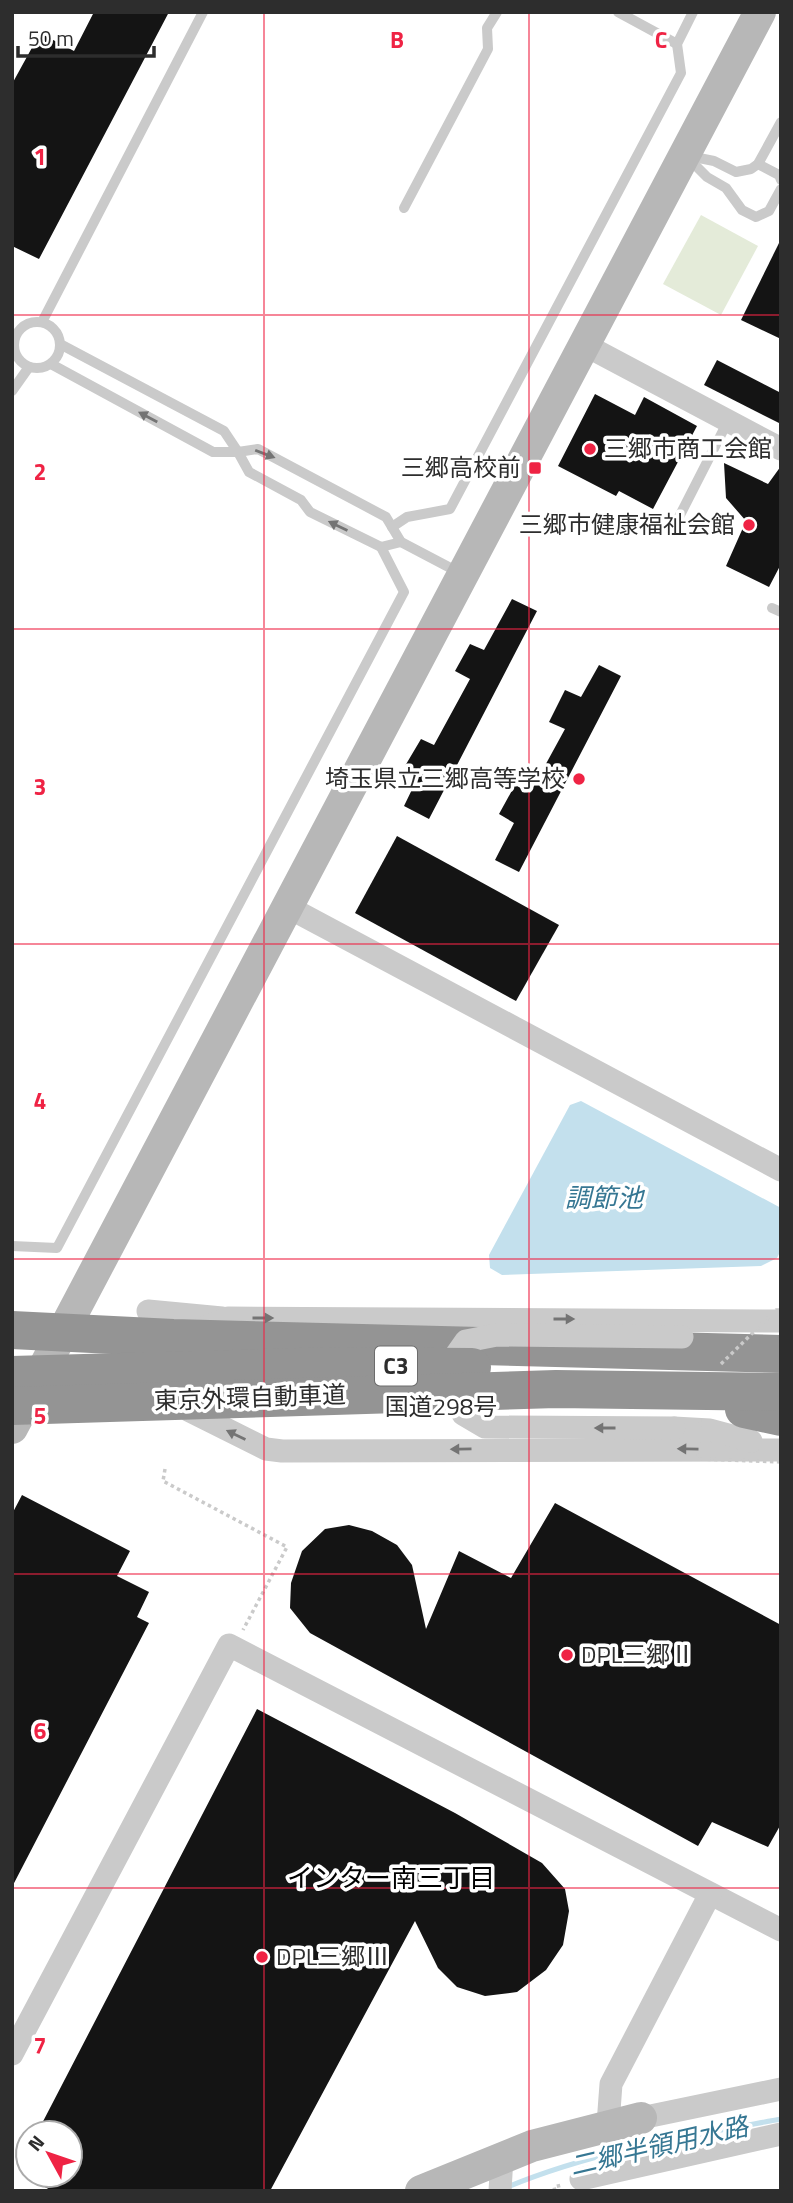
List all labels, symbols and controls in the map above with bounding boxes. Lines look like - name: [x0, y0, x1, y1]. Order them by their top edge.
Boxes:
- scale bar: [18, 14, 154, 58]
- text: 50 m: [28, 22, 74, 54]
- text: B: [390, 22, 404, 57]
- text: C: [655, 22, 667, 57]
- text: 1: [34, 139, 46, 174]
- one-way arrow: [137, 411, 157, 423]
- place label: 三郷市商工会館: [604, 430, 772, 466]
- marker: 三郷市商工会館: [582, 441, 598, 457]
- one-way arrow: [255, 449, 276, 460]
- place label: 三郷高校前: [401, 449, 521, 485]
- text: 2: [34, 454, 46, 489]
- marker: 三郷高校前: [527, 460, 543, 476]
- place label: 三郷市健康福祉会館: [519, 506, 735, 542]
- marker: 三郷市健康福祉会館: [741, 517, 757, 533]
- one-way arrow: [328, 520, 348, 532]
- place label: 埼玉県立三郷高等学校: [325, 760, 565, 796]
- text: 3: [34, 769, 46, 804]
- marker: 埼玉県立三郷高等学校: [571, 771, 587, 787]
- text: 4: [34, 1083, 46, 1118]
- water label: 調節池: [565, 1178, 646, 1217]
- one-way arrow: [252, 1312, 274, 1324]
- one-way arrow: [553, 1313, 575, 1325]
- road number: C3: [375, 1346, 417, 1386]
- street label: 東京外環自動車道: [153, 1376, 347, 1418]
- street label: 国道298号: [385, 1388, 497, 1424]
- text: 5: [34, 1398, 46, 1433]
- one-way arrow: [594, 1422, 616, 1434]
- one-way arrow: [226, 1429, 246, 1441]
- one-way arrow: [449, 1443, 471, 1455]
- one-way arrow: [677, 1443, 699, 1455]
- place label: DPL三郷Ⅱ: [581, 1636, 694, 1672]
- marker: DPL三郷Ⅱ: [559, 1647, 575, 1663]
- text: 6: [34, 1713, 47, 1748]
- district label: インター南三丁目: [287, 1858, 495, 1897]
- place label: DPL三郷Ⅲ: [276, 1938, 389, 1974]
- marker: DPL三郷Ⅲ: [254, 1949, 270, 1965]
- text: 7: [34, 2028, 46, 2063]
- water label: 二郷半領用水路: [566, 2106, 754, 2185]
- north arrow: [14, 2119, 84, 2189]
- text: N: [20, 2128, 51, 2157]

